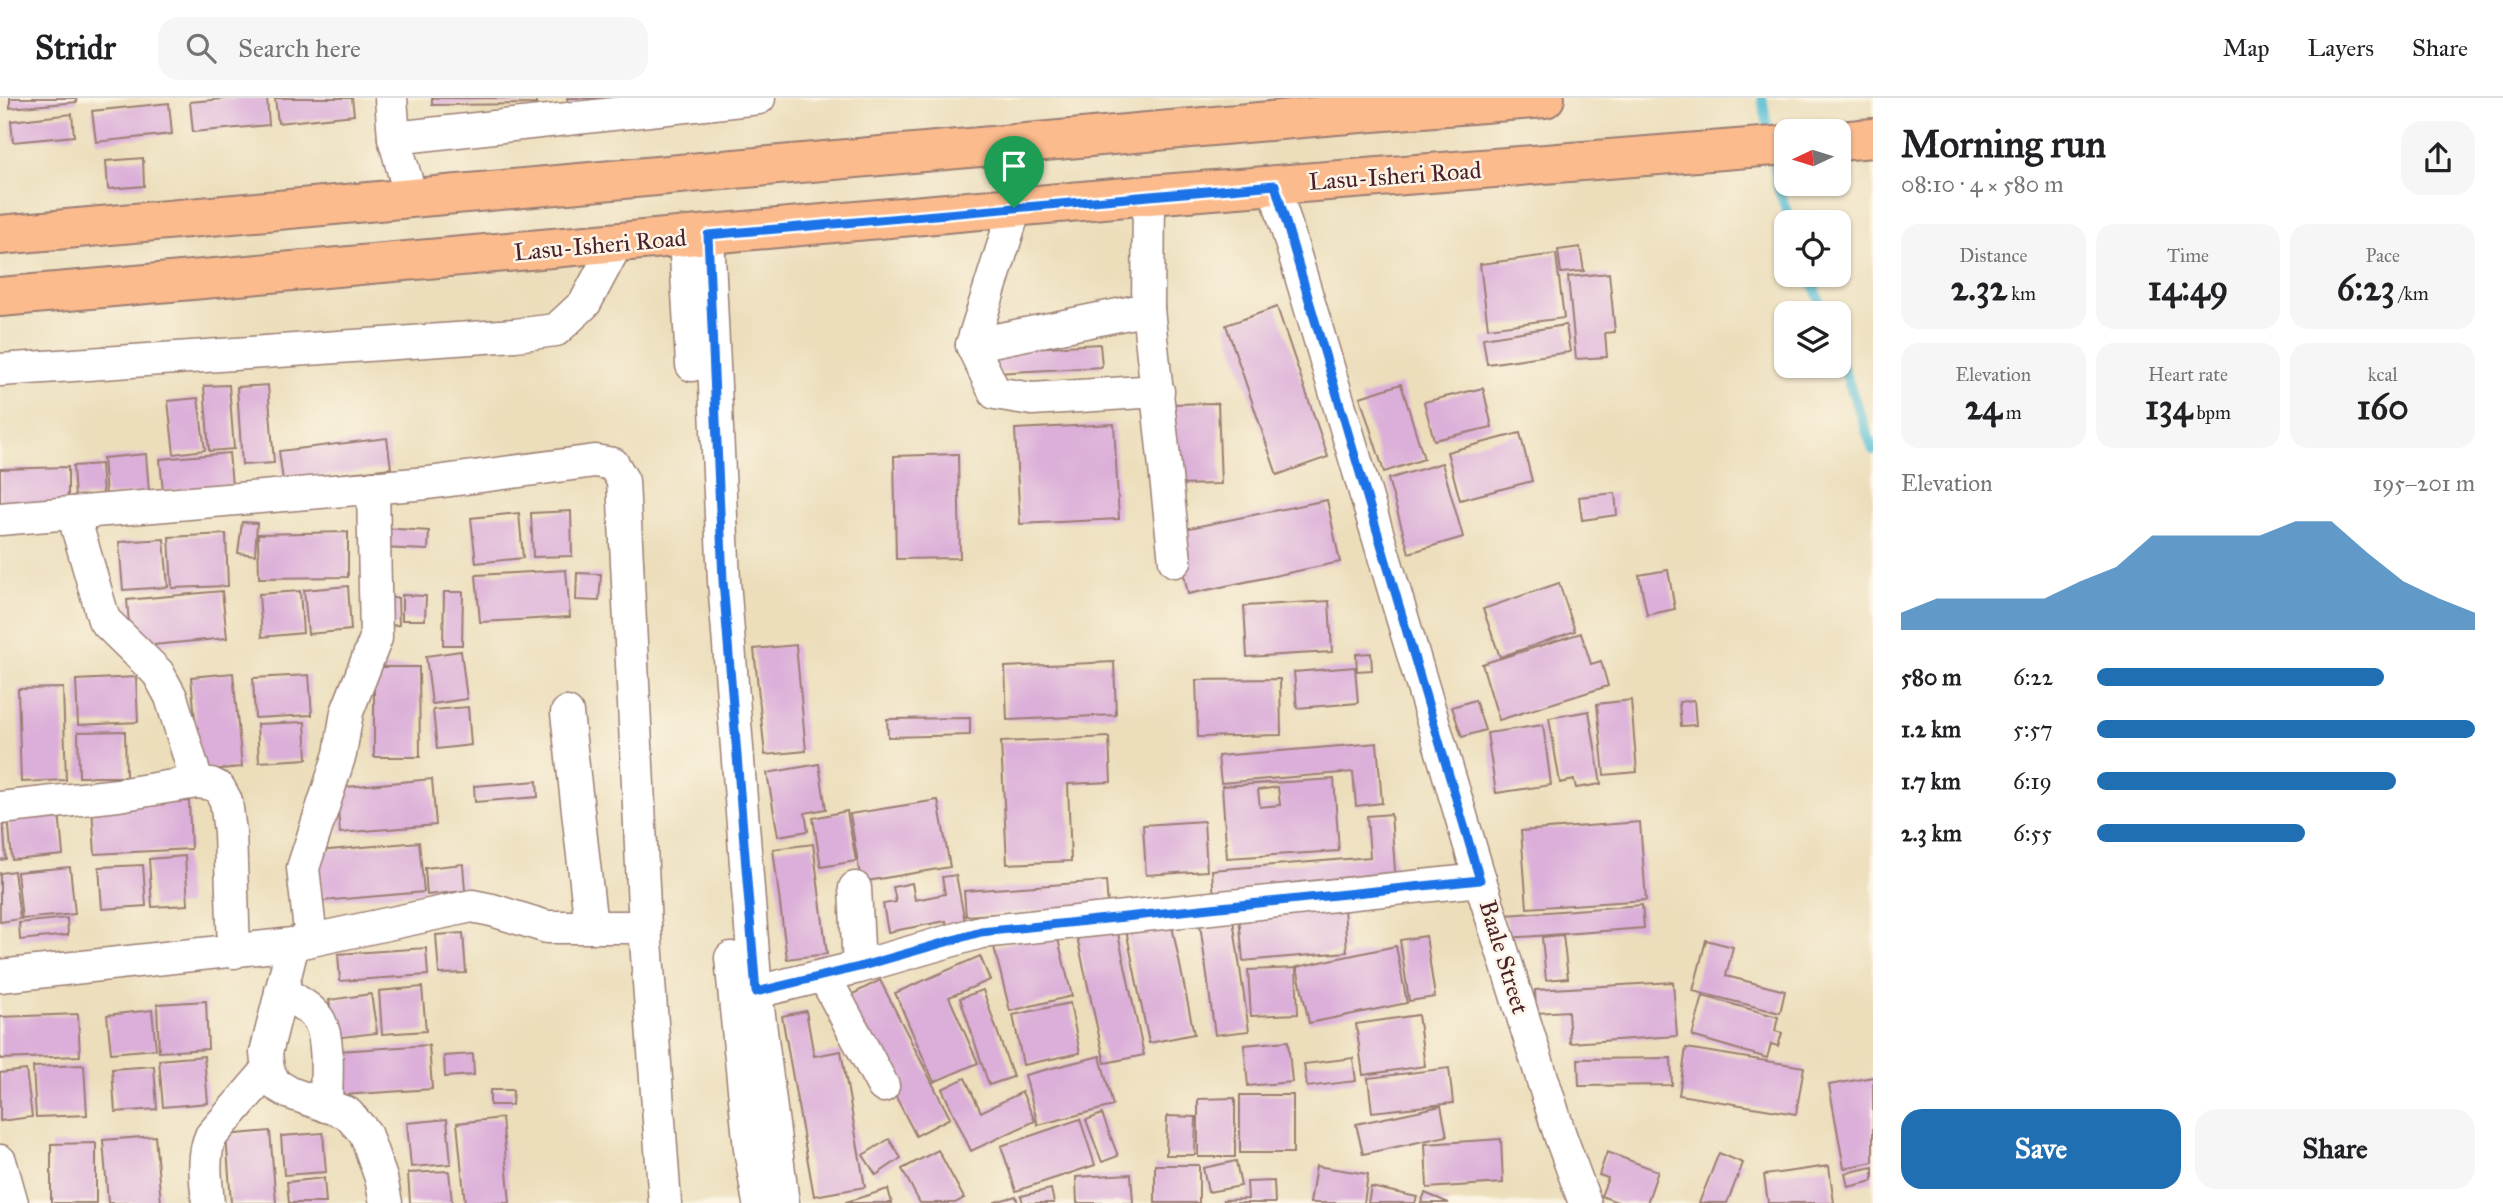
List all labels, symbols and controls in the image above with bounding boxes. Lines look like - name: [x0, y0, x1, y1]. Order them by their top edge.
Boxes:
- search box: [158, 17, 648, 80]
- text: Stridr: [35, 28, 116, 68]
- icon: search: [182, 29, 220, 67]
- text: Search here: [238, 32, 361, 64]
- text: Map: [2223, 33, 2270, 63]
- text: Layers: [2308, 33, 2374, 63]
- text: Share: [2412, 33, 2468, 63]
- north arrow: [1774, 119, 1852, 196]
- map controls: [1774, 119, 1851, 378]
- text: Morning run: [1901, 121, 2106, 167]
- button: share: [2401, 121, 2475, 195]
- pin: [984, 136, 1044, 208]
- icon: arrive: [995, 147, 1033, 185]
- street label: Lasu-Isheri Road: [1308, 155, 1482, 197]
- text: 08:10 · 4 × 580 m: [1901, 170, 2064, 198]
- button: locate: [1774, 210, 1851, 287]
- street label: Lasu-Isheri Road: [512, 223, 688, 267]
- text: Distance: [1959, 244, 2027, 267]
- text: Time: [2167, 244, 2209, 267]
- text: Pace: [2365, 244, 2400, 267]
- text: 2.32: [1951, 267, 2007, 310]
- text: 14:49: [2148, 267, 2228, 310]
- text: 6:23: [2337, 267, 2395, 310]
- text: km: [2007, 282, 2036, 305]
- text: /km: [2395, 282, 2429, 305]
- button: layers: [1774, 301, 1851, 378]
- text: Elevation: [1956, 363, 2031, 386]
- text: Heart rate: [2148, 363, 2228, 386]
- text: kcal: [2368, 363, 2398, 386]
- text: 24: [1965, 386, 2002, 429]
- text: 134: [2145, 386, 2192, 429]
- text: 160: [2357, 386, 2409, 429]
- text: m: [2002, 401, 2022, 424]
- text: bpm: [2192, 401, 2231, 424]
- text: Elevation: [1901, 469, 1992, 497]
- text: 195–201 m: [2373, 469, 2475, 497]
- text: 580 m: [1901, 663, 1962, 691]
- text: 6:22: [2013, 663, 2053, 691]
- text: 1.2 km: [1901, 715, 1961, 743]
- text: 5:57: [2013, 715, 2052, 743]
- text: 1.7 km: [1901, 767, 1961, 795]
- text: 6:19: [2013, 767, 2052, 795]
- text: 2.3 km: [1901, 819, 1962, 847]
- text: 6:55: [2013, 819, 2052, 847]
- street label: Baale Street: [1473, 897, 1536, 1018]
- button: Save: [1901, 1109, 2181, 1189]
- button: Share: [2195, 1109, 2475, 1189]

